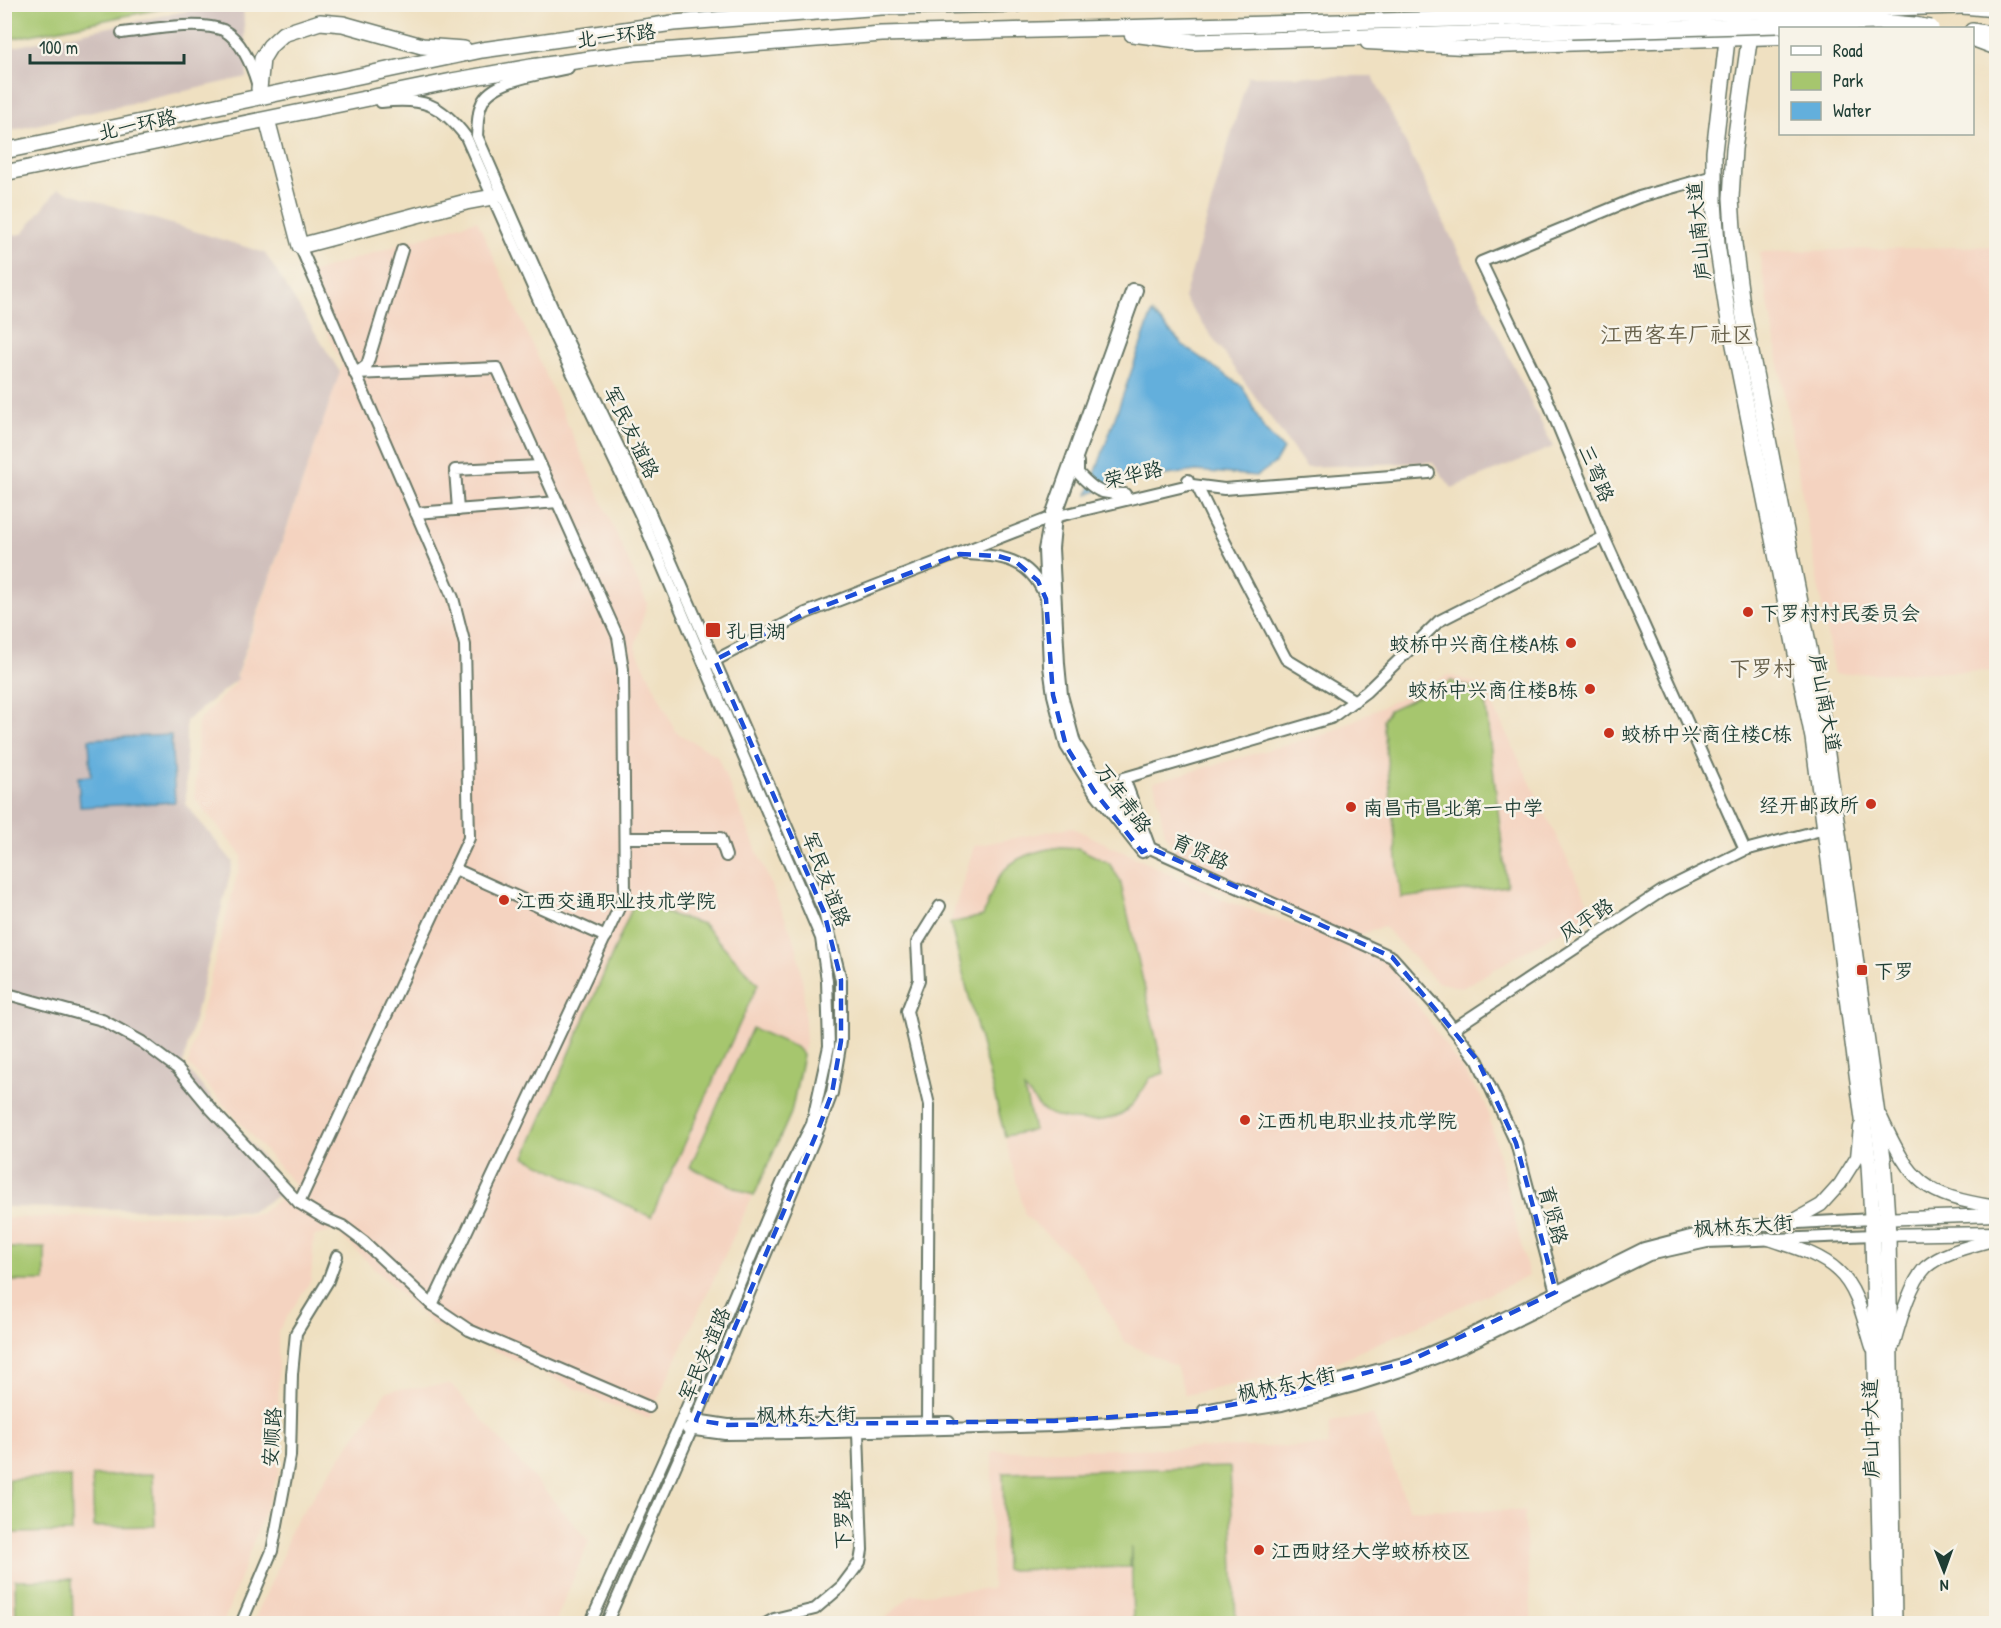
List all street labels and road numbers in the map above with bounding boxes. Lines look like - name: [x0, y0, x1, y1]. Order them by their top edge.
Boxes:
- street label: 北一环路: [575, 17, 658, 53]
- street label: 北一环路: [95, 102, 180, 146]
- street label: 庐山南大道: [1680, 180, 1716, 282]
- street label: 军民友谊路: [598, 381, 666, 484]
- street label: 三弯路: [1573, 440, 1622, 507]
- street label: 荣华路: [1101, 454, 1166, 494]
- street label: 庐山南大道: [1804, 651, 1848, 755]
- street label: 万年青路: [1090, 758, 1159, 839]
- street label: 育贤路: [1168, 826, 1235, 876]
- street label: 军民友谊路: [796, 827, 858, 931]
- street label: 风平路: [1554, 890, 1619, 947]
- street label: 育贤路: [1533, 1183, 1575, 1248]
- street label: 枫林东大街: [1692, 1208, 1794, 1242]
- street label: 军民友谊路: [672, 1302, 736, 1405]
- street label: 枫林东大街: [1234, 1359, 1338, 1407]
- street label: 庐山中大道: [1856, 1379, 1884, 1479]
- street label: 枫林东大街: [756, 1400, 856, 1428]
- street label: 安顺路: [255, 1405, 287, 1468]
- street label: 下罗路: [828, 1489, 856, 1550]

